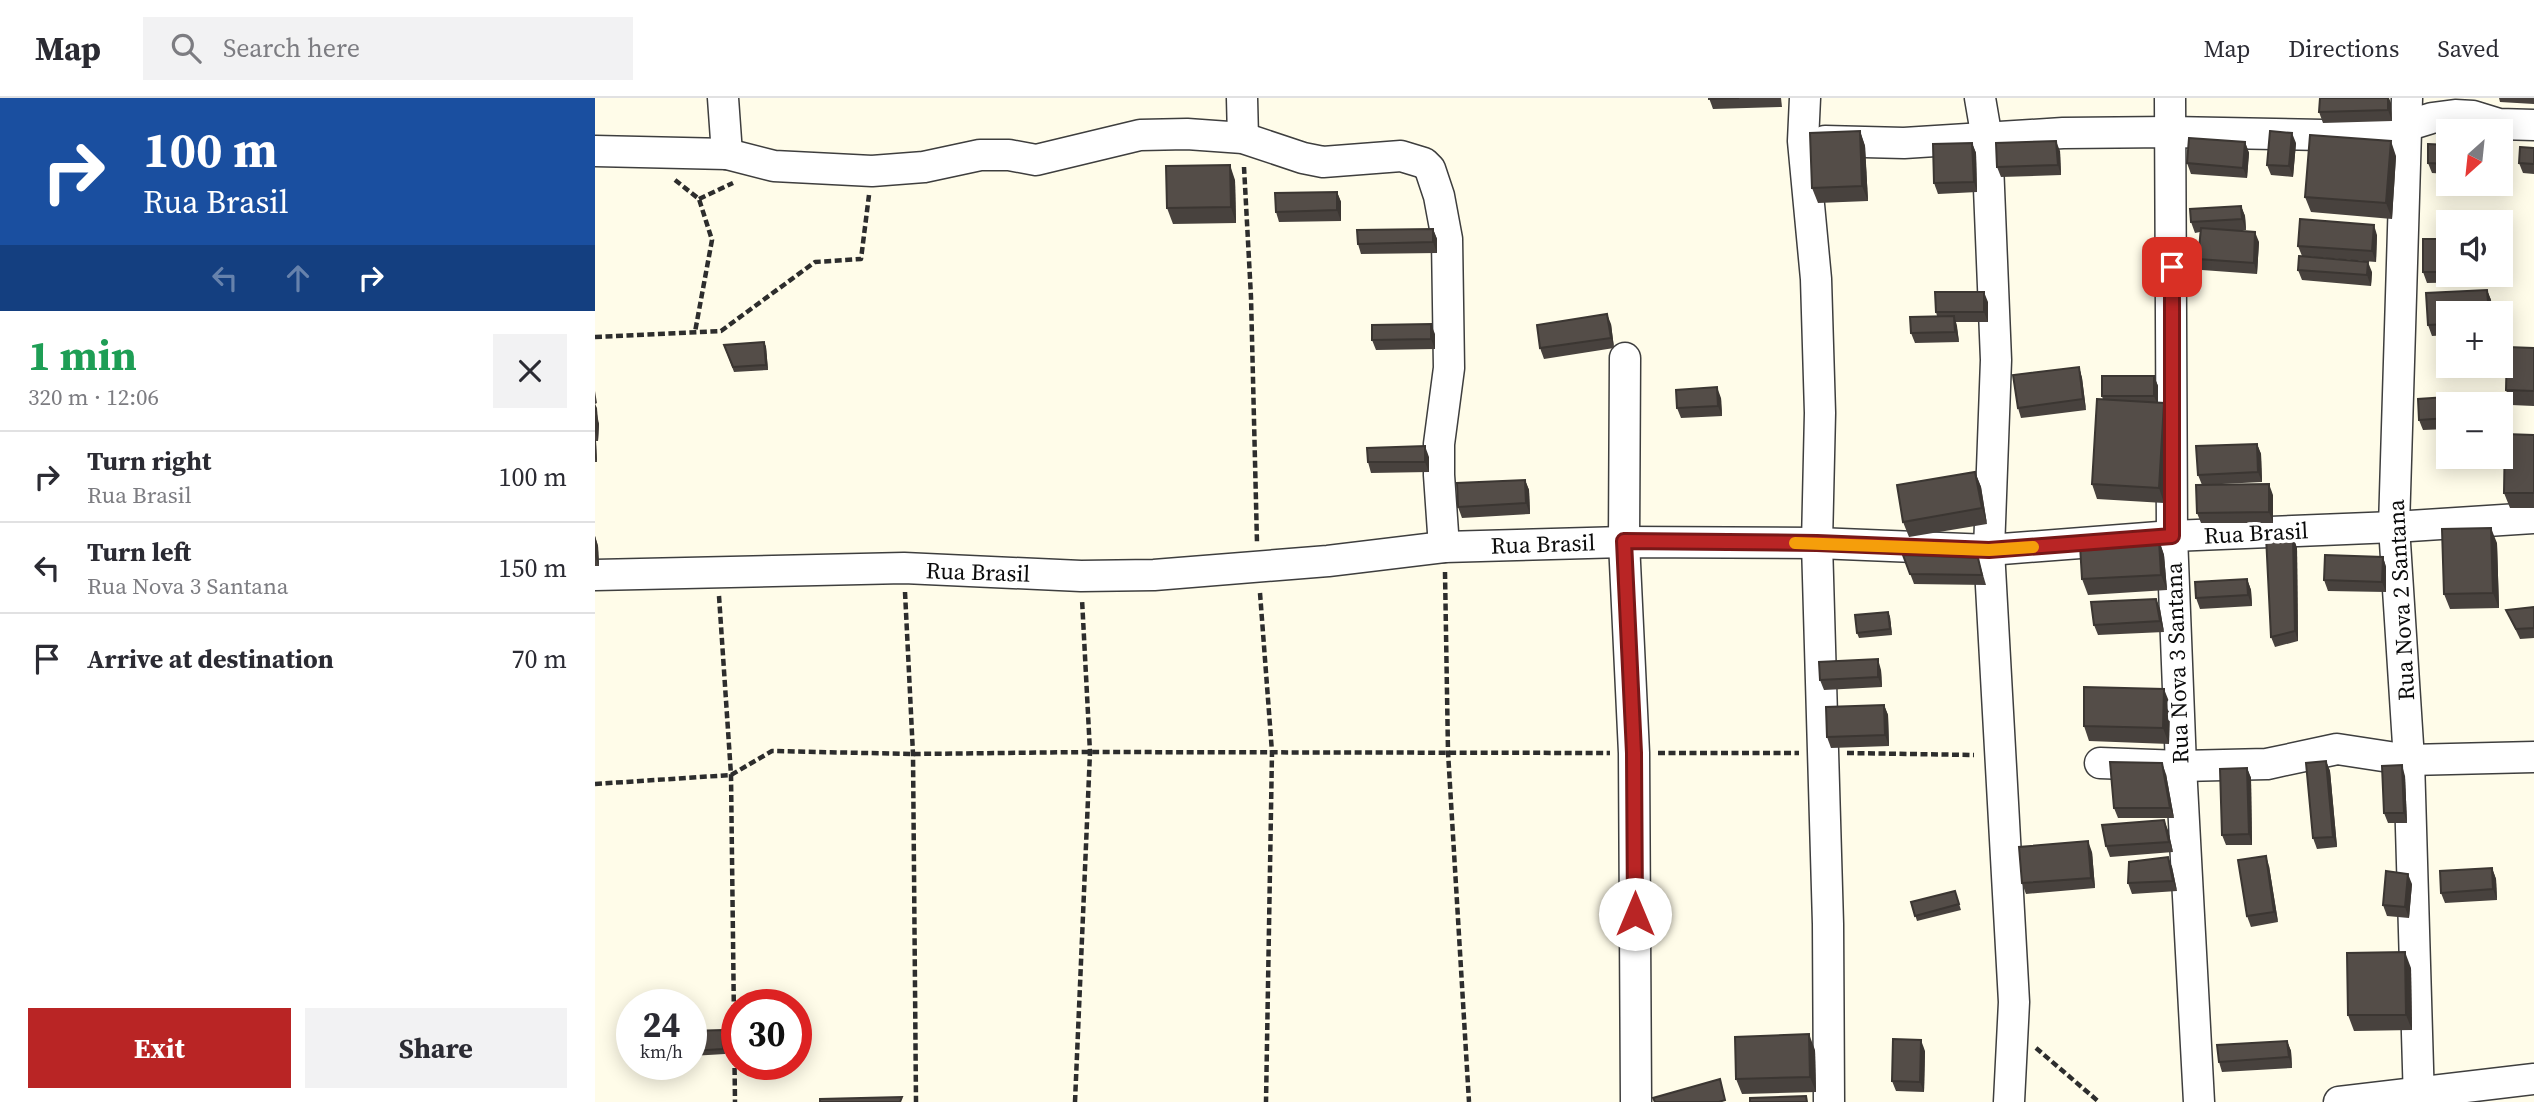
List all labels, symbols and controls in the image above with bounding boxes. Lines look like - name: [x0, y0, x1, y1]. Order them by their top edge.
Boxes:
- search box: [143, 17, 633, 80]
- text: Map: [35, 26, 101, 71]
- icon: search: [167, 29, 205, 67]
- text: Search here: [223, 30, 360, 66]
- text: Map: [2203, 32, 2250, 65]
- text: Directions: [2288, 32, 2399, 65]
- text: Saved: [2437, 32, 2499, 65]
- text: 100 m: [143, 116, 278, 183]
- north arrow: [2436, 119, 2513, 196]
- map controls: [2436, 119, 2513, 469]
- icon: right: [28, 126, 119, 217]
- text: Rua Brasil: [143, 180, 288, 224]
- button: sound: [2436, 210, 2513, 287]
- pin: [2142, 237, 2202, 297]
- icon: arrive: [2153, 248, 2191, 286]
- icon: left: [206, 259, 244, 297]
- icon: ahead: [279, 259, 317, 297]
- icon: right: [352, 259, 390, 297]
- button: +: [2436, 301, 2513, 378]
- text: 1 min: [28, 326, 137, 384]
- button: close: [493, 334, 567, 408]
- text: 320 m · 12:06: [28, 381, 159, 413]
- button: −: [2436, 392, 2513, 469]
- text: Turn right: [87, 443, 211, 479]
- icon: right: [28, 458, 66, 496]
- text: 100 m: [499, 459, 567, 495]
- text: Rua Brasil: [87, 479, 192, 511]
- street label: Rua Nova 2 Santana: [2380, 498, 2422, 701]
- street label: Rua Brasil: [2203, 514, 2309, 552]
- street label: Rua Brasil: [1490, 526, 1596, 562]
- text: Turn left: [87, 534, 191, 570]
- icon: left: [28, 549, 66, 587]
- text: 150 m: [499, 550, 567, 586]
- street label: Rua Brasil: [925, 554, 1031, 590]
- street label: Rua Nova 3 Santana: [2157, 561, 2197, 764]
- text: Rua Nova 3 Santana: [87, 570, 289, 602]
- icon: arrive: [28, 640, 66, 678]
- text: Arrive at destination: [87, 641, 334, 677]
- text: 70 m: [512, 641, 567, 677]
- position arrow: [1598, 877, 1672, 951]
- speed limit sign: 30: [721, 989, 812, 1080]
- text: 24: [643, 1001, 680, 1049]
- button: Exit: [28, 1008, 291, 1088]
- button: Share: [305, 1008, 567, 1088]
- text: km/h: [640, 1039, 683, 1064]

